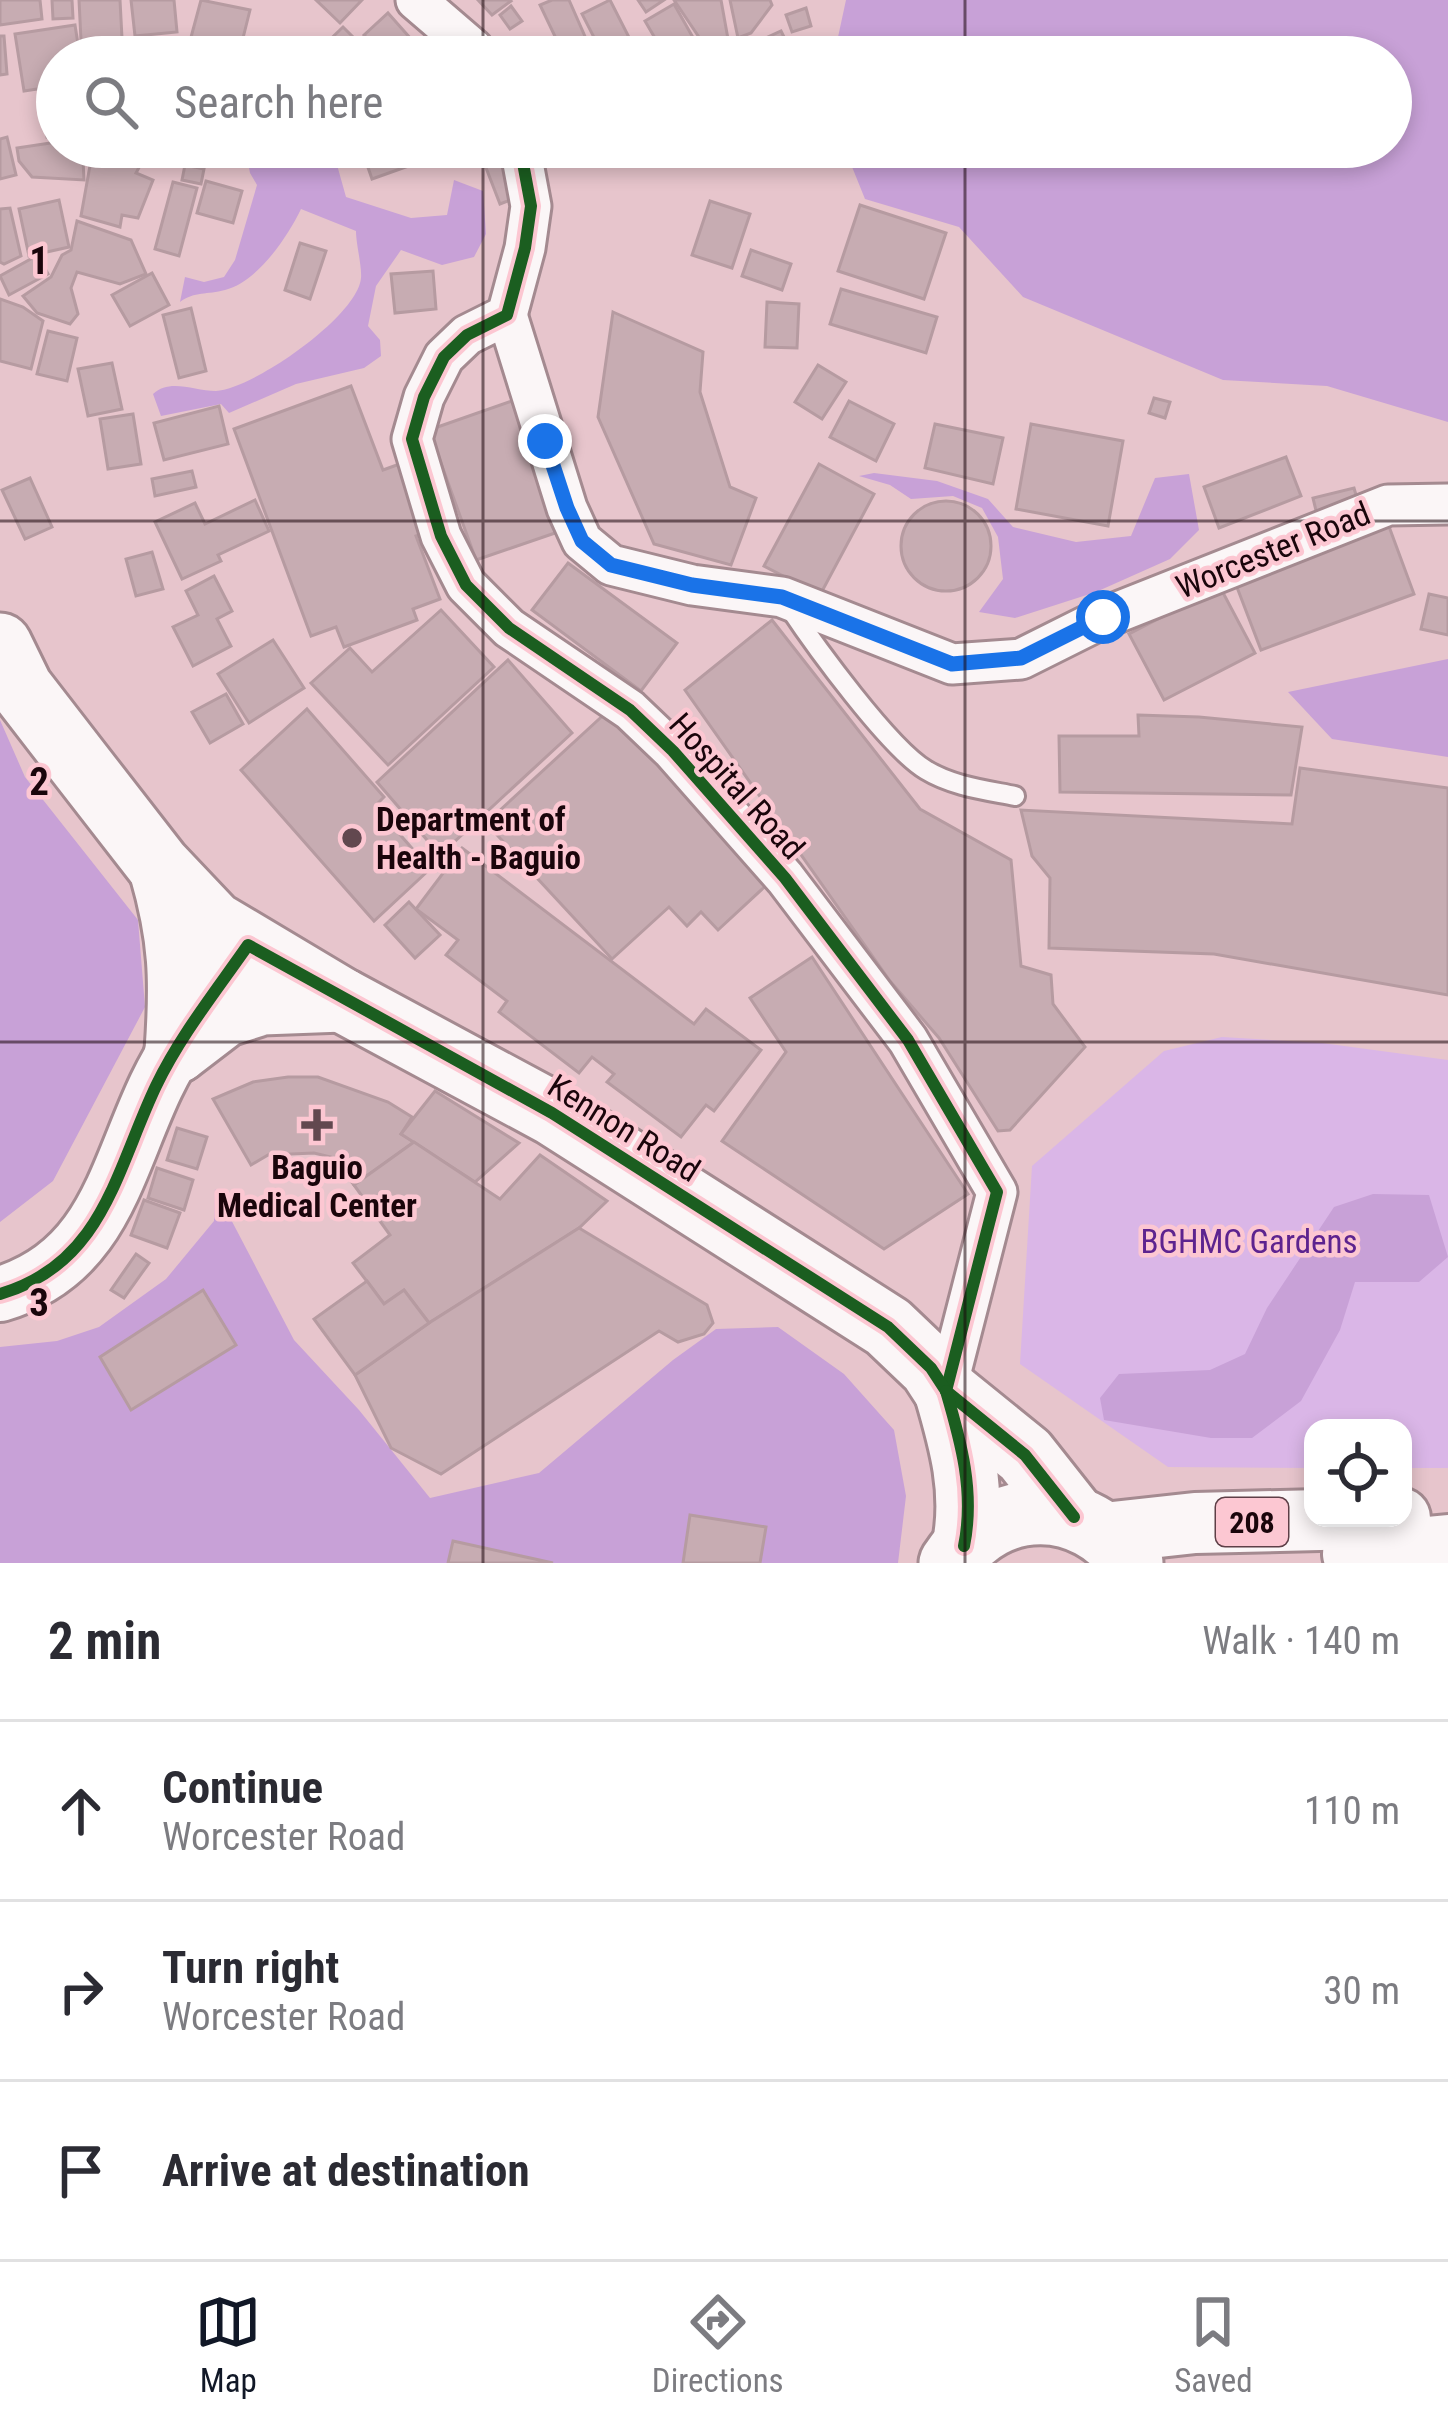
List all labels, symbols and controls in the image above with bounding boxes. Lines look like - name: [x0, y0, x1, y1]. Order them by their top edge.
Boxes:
- search box: [36, 36, 1412, 168]
- icon: search: [78, 69, 144, 135]
- text: Search here: [174, 76, 383, 129]
- text: 1: [29, 238, 49, 284]
- route end: [518, 414, 572, 468]
- street label: Worcester Road: [1170, 493, 1376, 607]
- route start: [1076, 590, 1130, 644]
- street label: Hospital Road: [661, 705, 813, 867]
- text: 2: [29, 759, 49, 805]
- place label: Department of Health - Baguio: [376, 800, 581, 877]
- marker: Department of Health - Baguio: [339, 825, 365, 851]
- street label: Kennon Road: [541, 1066, 707, 1190]
- marker: Baguio Medical Center: [301, 1109, 333, 1141]
- place label: Baguio Medical Center: [217, 1148, 417, 1225]
- park label: BGHMC Gardens: [1140, 1222, 1358, 1261]
- text: 3: [29, 1280, 49, 1326]
- map controls: [1304, 1419, 1412, 1527]
- button: locate: [1304, 1419, 1412, 1527]
- road number: 208: [1216, 1498, 1288, 1546]
- text: 2 min: [48, 1612, 161, 1671]
- text: Walk · 140 m: [1202, 1618, 1400, 1664]
- text: Continue: [162, 1761, 323, 1814]
- icon: ahead: [48, 1778, 114, 1844]
- text: 110 m: [1304, 1788, 1400, 1834]
- text: Worcester Road: [162, 1814, 405, 1860]
- text: Turn right: [162, 1941, 339, 1994]
- icon: right: [48, 1958, 114, 2024]
- text: 30 m: [1323, 1968, 1400, 2014]
- text: Worcester Road: [162, 1994, 405, 2040]
- icon: arrive: [48, 2138, 114, 2204]
- text: Arrive at destination: [162, 2144, 530, 2197]
- tab: Map: [195, 2289, 261, 2400]
- tab: Directions: [652, 2289, 784, 2400]
- tab: Saved: [1174, 2289, 1253, 2400]

